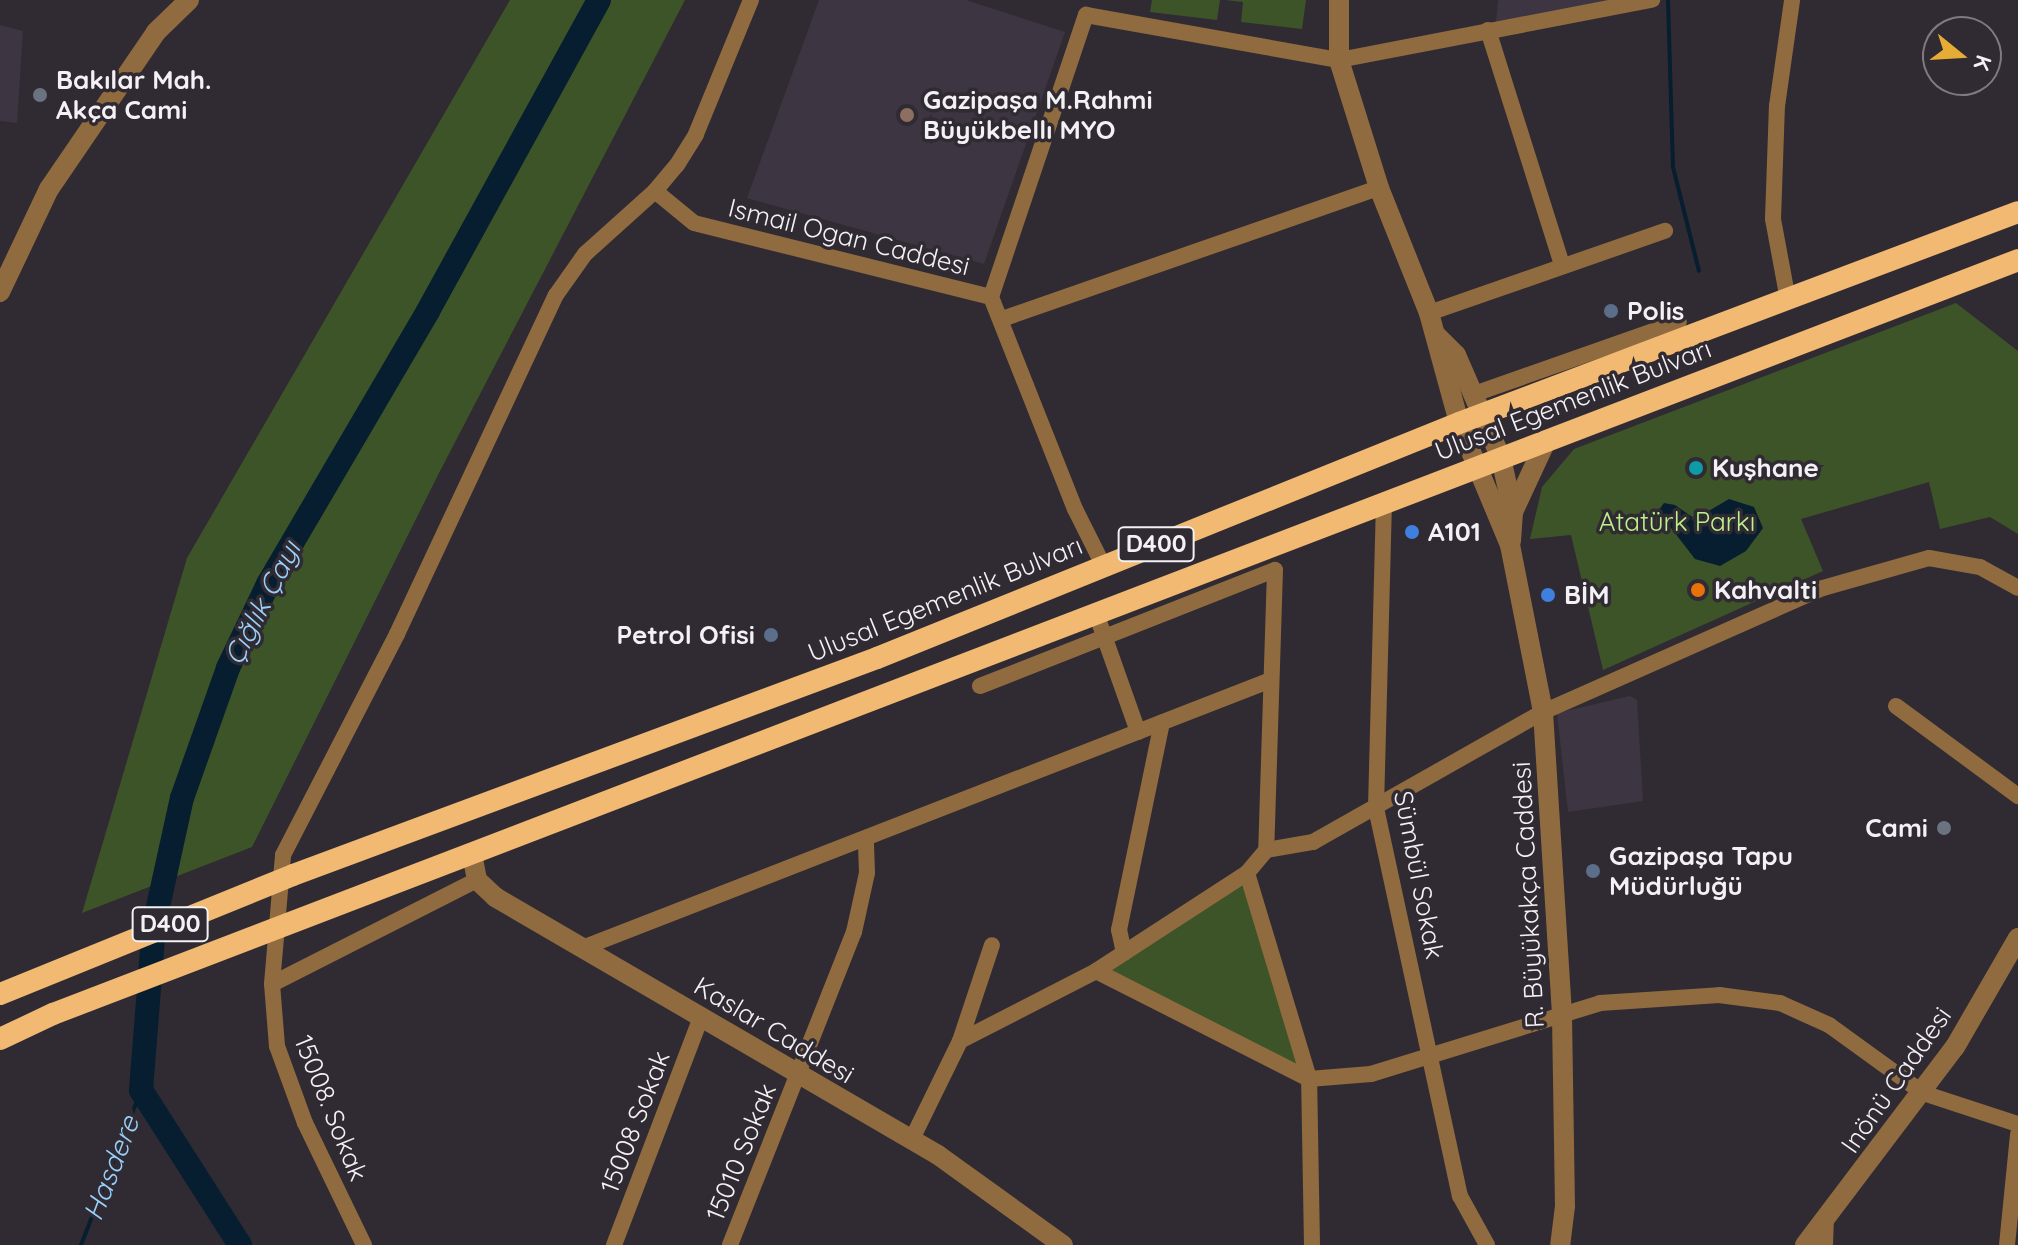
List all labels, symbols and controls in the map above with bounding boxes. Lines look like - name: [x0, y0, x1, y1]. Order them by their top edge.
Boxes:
- north arrow: [1922, 16, 2002, 96]
- text: K: [1967, 52, 1998, 74]
- place label: Bakılar Mah. Akça Cami: [56, 64, 212, 126]
- place label: Gazipaşa M.Rahmi Büyükbellı MYO: [923, 84, 1153, 146]
- marker: Bakılar Mah. Akça Cami: [31, 86, 49, 104]
- marker: Gazipaşa M.Rahmi Büyükbellı MYO: [898, 106, 916, 124]
- street label: Ismail Ogan Caddesi: [725, 192, 973, 282]
- place label: Polis: [1627, 295, 1684, 327]
- marker: Polis: [1602, 302, 1620, 320]
- street label: Ulusal Egemenlik Bulvarı: [1430, 333, 1716, 467]
- place label: Kuşhane: [1712, 452, 1819, 484]
- marker: Kuşhane: [1687, 459, 1705, 477]
- park label: Atatürk Parkı: [1599, 506, 1755, 538]
- place label: A101: [1428, 516, 1481, 548]
- marker: A101: [1403, 523, 1421, 541]
- road number: D400: [1116, 524, 1196, 564]
- street label: Ulusal Egemenlik Bulvarı: [803, 530, 1087, 668]
- water label: Çığlık Çayı: [217, 536, 307, 670]
- place label: Kahvalti: [1714, 574, 1817, 606]
- place label: BİM: [1564, 579, 1609, 611]
- marker: Kahvalti: [1689, 581, 1707, 599]
- marker: BİM: [1539, 586, 1557, 604]
- place label: Petrol Ofisi: [616, 619, 755, 651]
- marker: Petrol Ofisi: [762, 626, 780, 644]
- street label: R. Büyükakça Caddesi: [1505, 761, 1551, 1029]
- street label: Sümbül Sokak: [1387, 788, 1451, 962]
- place label: Cami: [1865, 812, 1928, 844]
- marker: Cami: [1935, 819, 1953, 837]
- place label: Gazipaşa Tapu Müdürluğü: [1609, 840, 1793, 902]
- marker: Gazipaşa Tapu Müdürluğü: [1584, 862, 1602, 880]
- road number: D400: [130, 904, 210, 944]
- street label: Kaslar Caddesi: [688, 970, 860, 1090]
- street label: Inönü Caddesi: [1834, 1001, 1958, 1159]
- street label: 15008. Sokak: [288, 1031, 374, 1185]
- street label: 15008 Sokak: [594, 1047, 676, 1197]
- street label: 15010 Sokak: [699, 1079, 783, 1225]
- water label: Hasdere: [76, 1111, 146, 1225]

